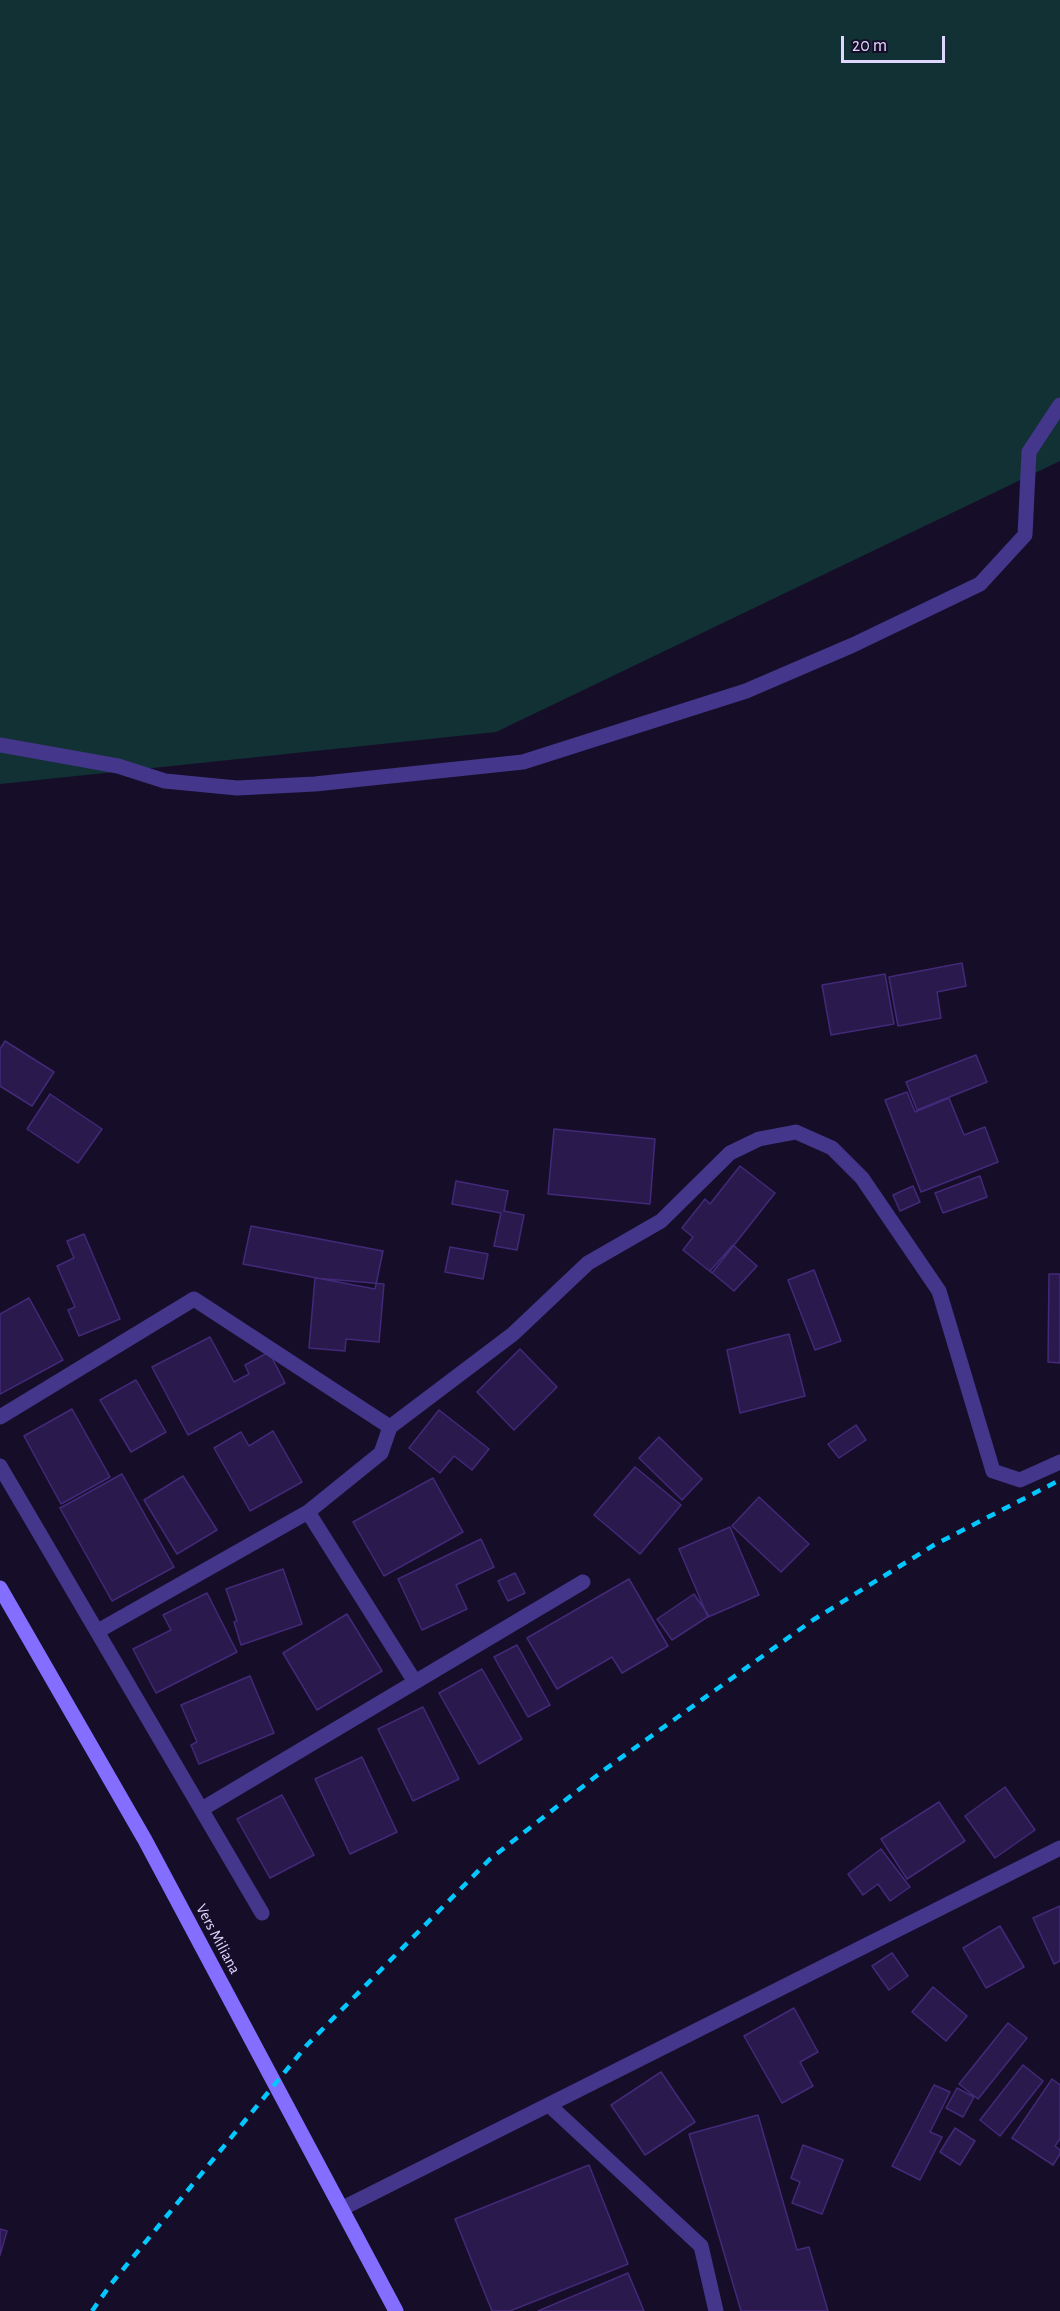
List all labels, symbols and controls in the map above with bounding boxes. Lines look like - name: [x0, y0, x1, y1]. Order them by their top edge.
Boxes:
- scale bar: [844, 24, 948, 62]
- text: 20 m: [852, 37, 887, 55]
- street label: Vers Miliana: [192, 1901, 244, 1977]

